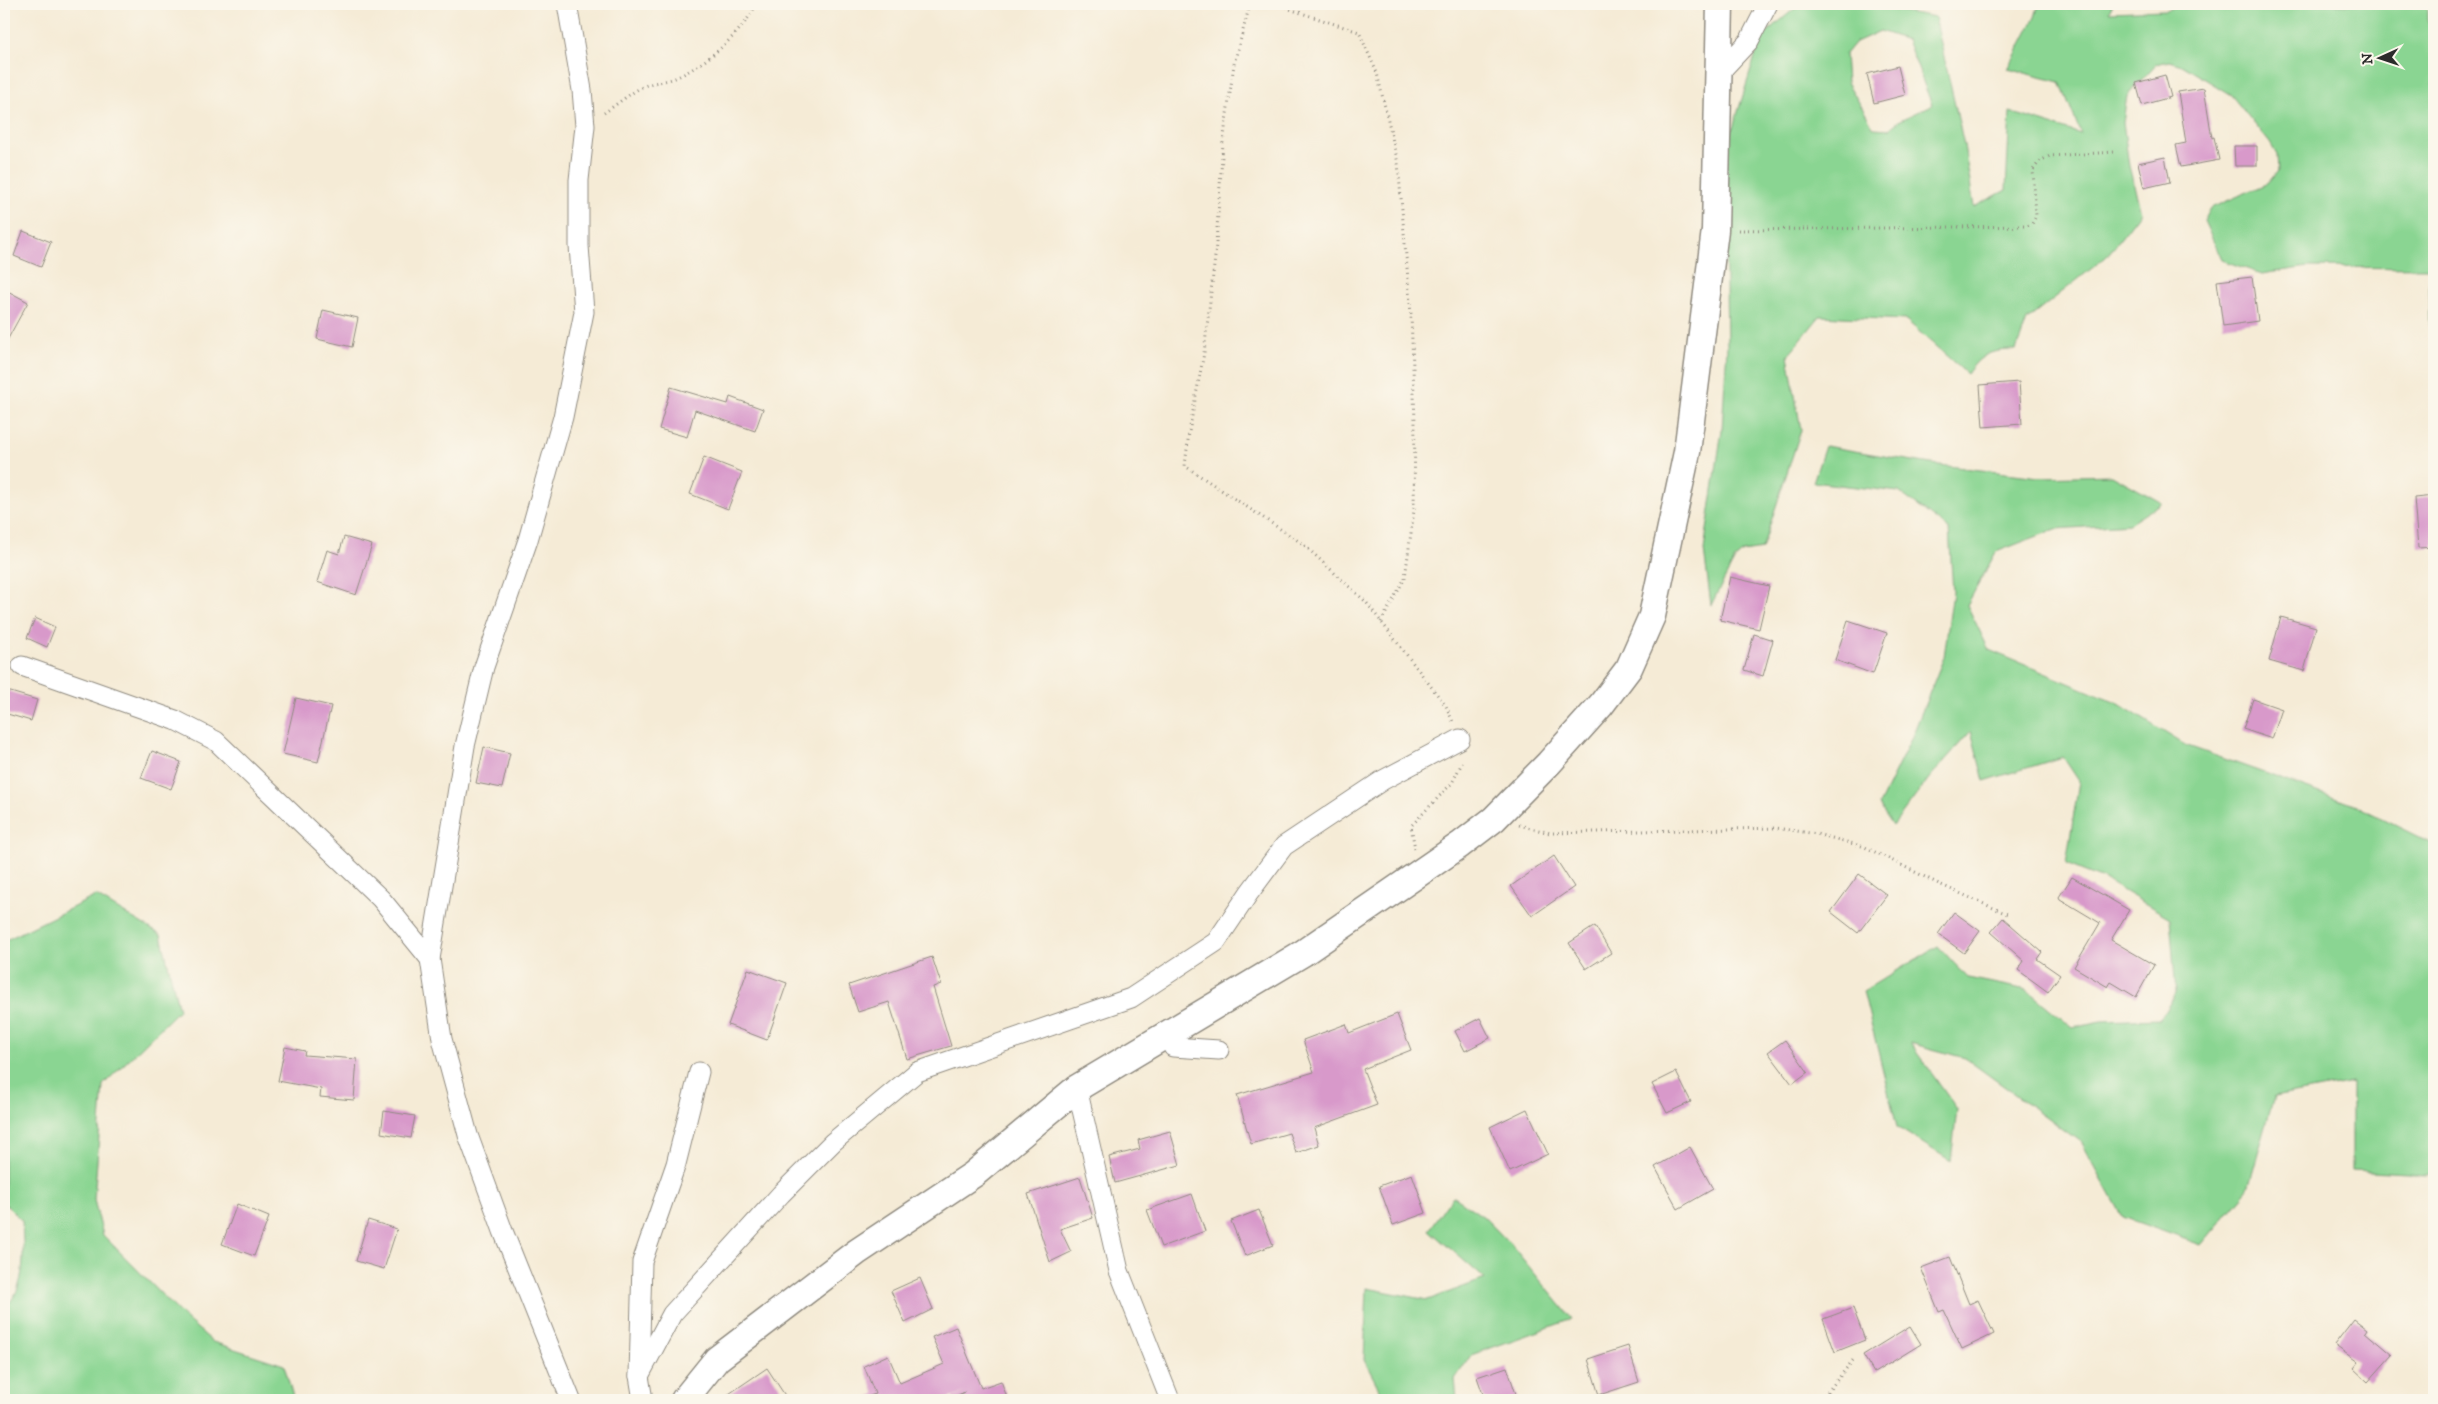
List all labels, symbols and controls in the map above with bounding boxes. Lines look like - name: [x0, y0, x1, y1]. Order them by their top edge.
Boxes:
- north arrow: [2356, 32, 2406, 82]
- text: N: [2359, 52, 2377, 65]

